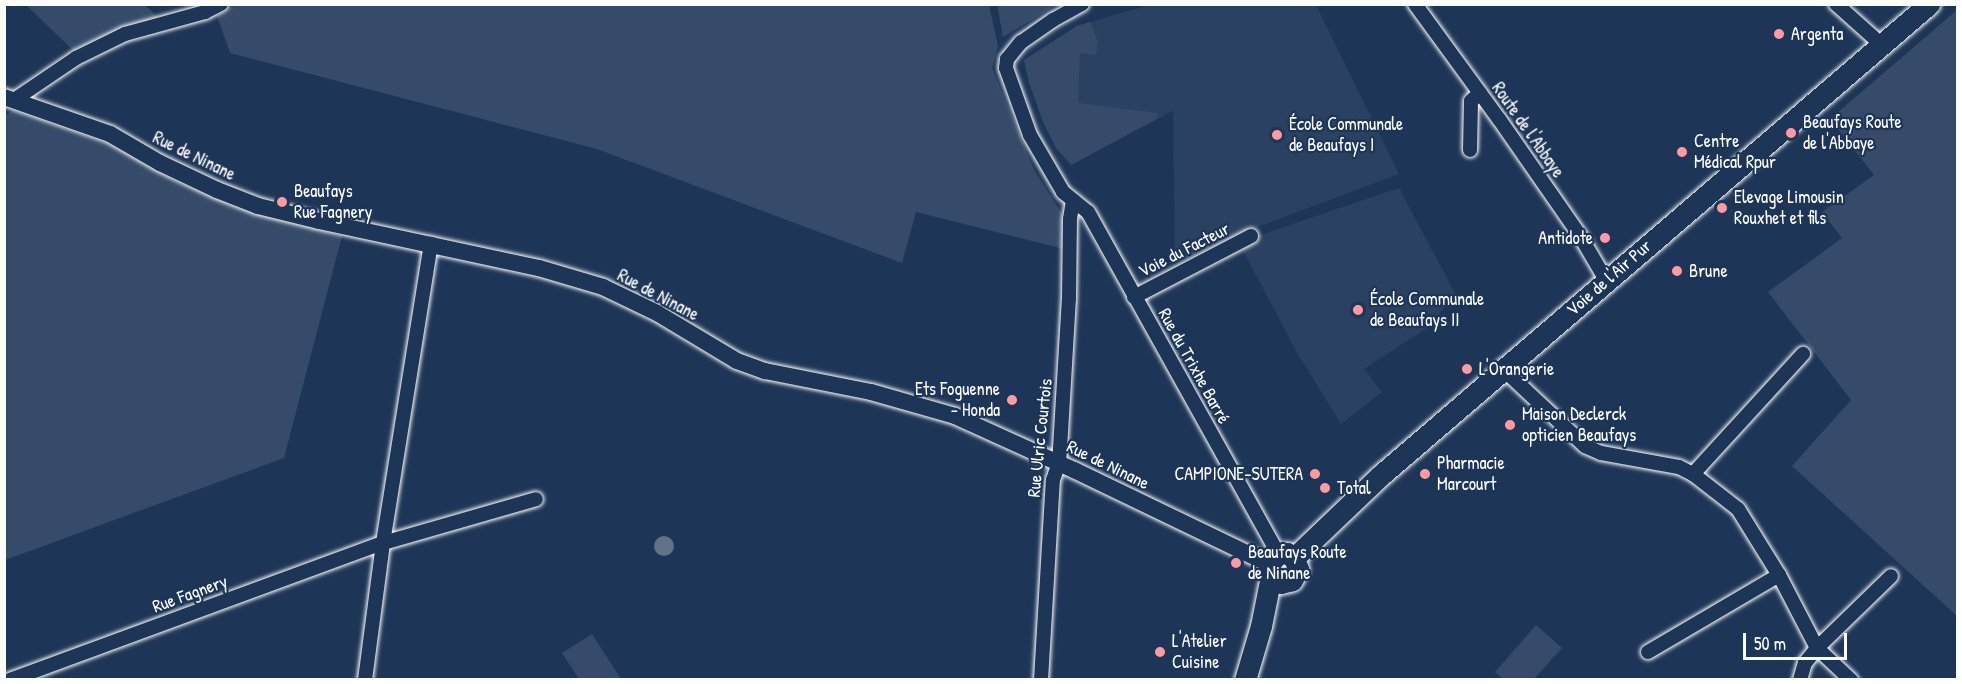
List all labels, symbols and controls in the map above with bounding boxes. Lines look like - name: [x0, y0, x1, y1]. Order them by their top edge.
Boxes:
- place label: Argenta: [1791, 23, 1843, 45]
- marker: Argenta: [1772, 27, 1786, 41]
- street label: Route de l'Abbaye: [1487, 78, 1569, 182]
- place label: Beaufays Route de l'Abbaye: [1803, 112, 1902, 154]
- place label: École Communale de Beaufays I: [1289, 114, 1403, 156]
- marker: Beaufays Route de l'Abbaye: [1784, 126, 1798, 140]
- street label: Rue de Ninane: [149, 127, 239, 185]
- marker: École Communale de Beaufays I: [1270, 128, 1284, 142]
- place label: Centre Médical Rpur: [1694, 131, 1776, 174]
- marker: Centre Médical Rpur: [1675, 145, 1689, 159]
- place label: Beaufays Rue Fagnery: [294, 181, 372, 224]
- place label: Elevage Limousin Rouxhet et fils: [1734, 187, 1844, 230]
- marker: Beaufays Rue Fagnery: [275, 195, 289, 209]
- marker: Elevage Limousin Rouxhet et fils: [1715, 201, 1729, 215]
- street label: Voie du Facteur: [1135, 218, 1233, 282]
- place label: Antidote: [1538, 227, 1593, 249]
- marker: Antidote: [1598, 231, 1612, 245]
- street label: Voie de l'Air Pur: [1562, 235, 1656, 321]
- place label: Brune: [1689, 260, 1728, 282]
- marker: Brune: [1670, 264, 1684, 278]
- street label: Rue de Ninane: [614, 265, 702, 325]
- place label: École Communale de Beaufays II: [1370, 289, 1484, 332]
- marker: École Communale de Beaufays II: [1351, 303, 1365, 317]
- street label: Rue du Trixhe Barré: [1153, 305, 1235, 427]
- place label: L'Orangerie: [1479, 358, 1554, 380]
- marker: L'Orangerie: [1460, 362, 1474, 376]
- street label: Rue Ulric Courtois: [1023, 378, 1057, 498]
- place label: Ets Foguenne - Honda: [915, 379, 1000, 422]
- marker: Ets Foguenne - Honda: [1005, 393, 1019, 407]
- place label: Maison Declerck opticien Beaufays: [1522, 404, 1636, 446]
- marker: Maison Declerck opticien Beaufays: [1503, 418, 1517, 432]
- street label: Rue de Ninane: [1063, 436, 1153, 494]
- place label: Pharmacie Marcourt: [1437, 453, 1505, 496]
- place label: CAMPIONE-SUTERA: [1174, 463, 1303, 485]
- marker: CAMPIONE-SUTERA: [1308, 467, 1322, 481]
- marker: Pharmacie Marcourt: [1418, 467, 1432, 481]
- place label: Total: [1337, 477, 1371, 499]
- marker: Total: [1318, 481, 1332, 495]
- place label: Beaufays Route de Ninane: [1248, 542, 1347, 584]
- marker: Beaufays Route de Ninane: [1229, 556, 1243, 570]
- street label: Rue Fagnery: [150, 570, 230, 618]
- scale bar: [1746, 621, 1850, 659]
- place label: L'Atelier Cuisine: [1172, 631, 1227, 674]
- text: 50 m: [1754, 631, 1786, 656]
- marker: L'Atelier Cuisine: [1153, 645, 1167, 659]

